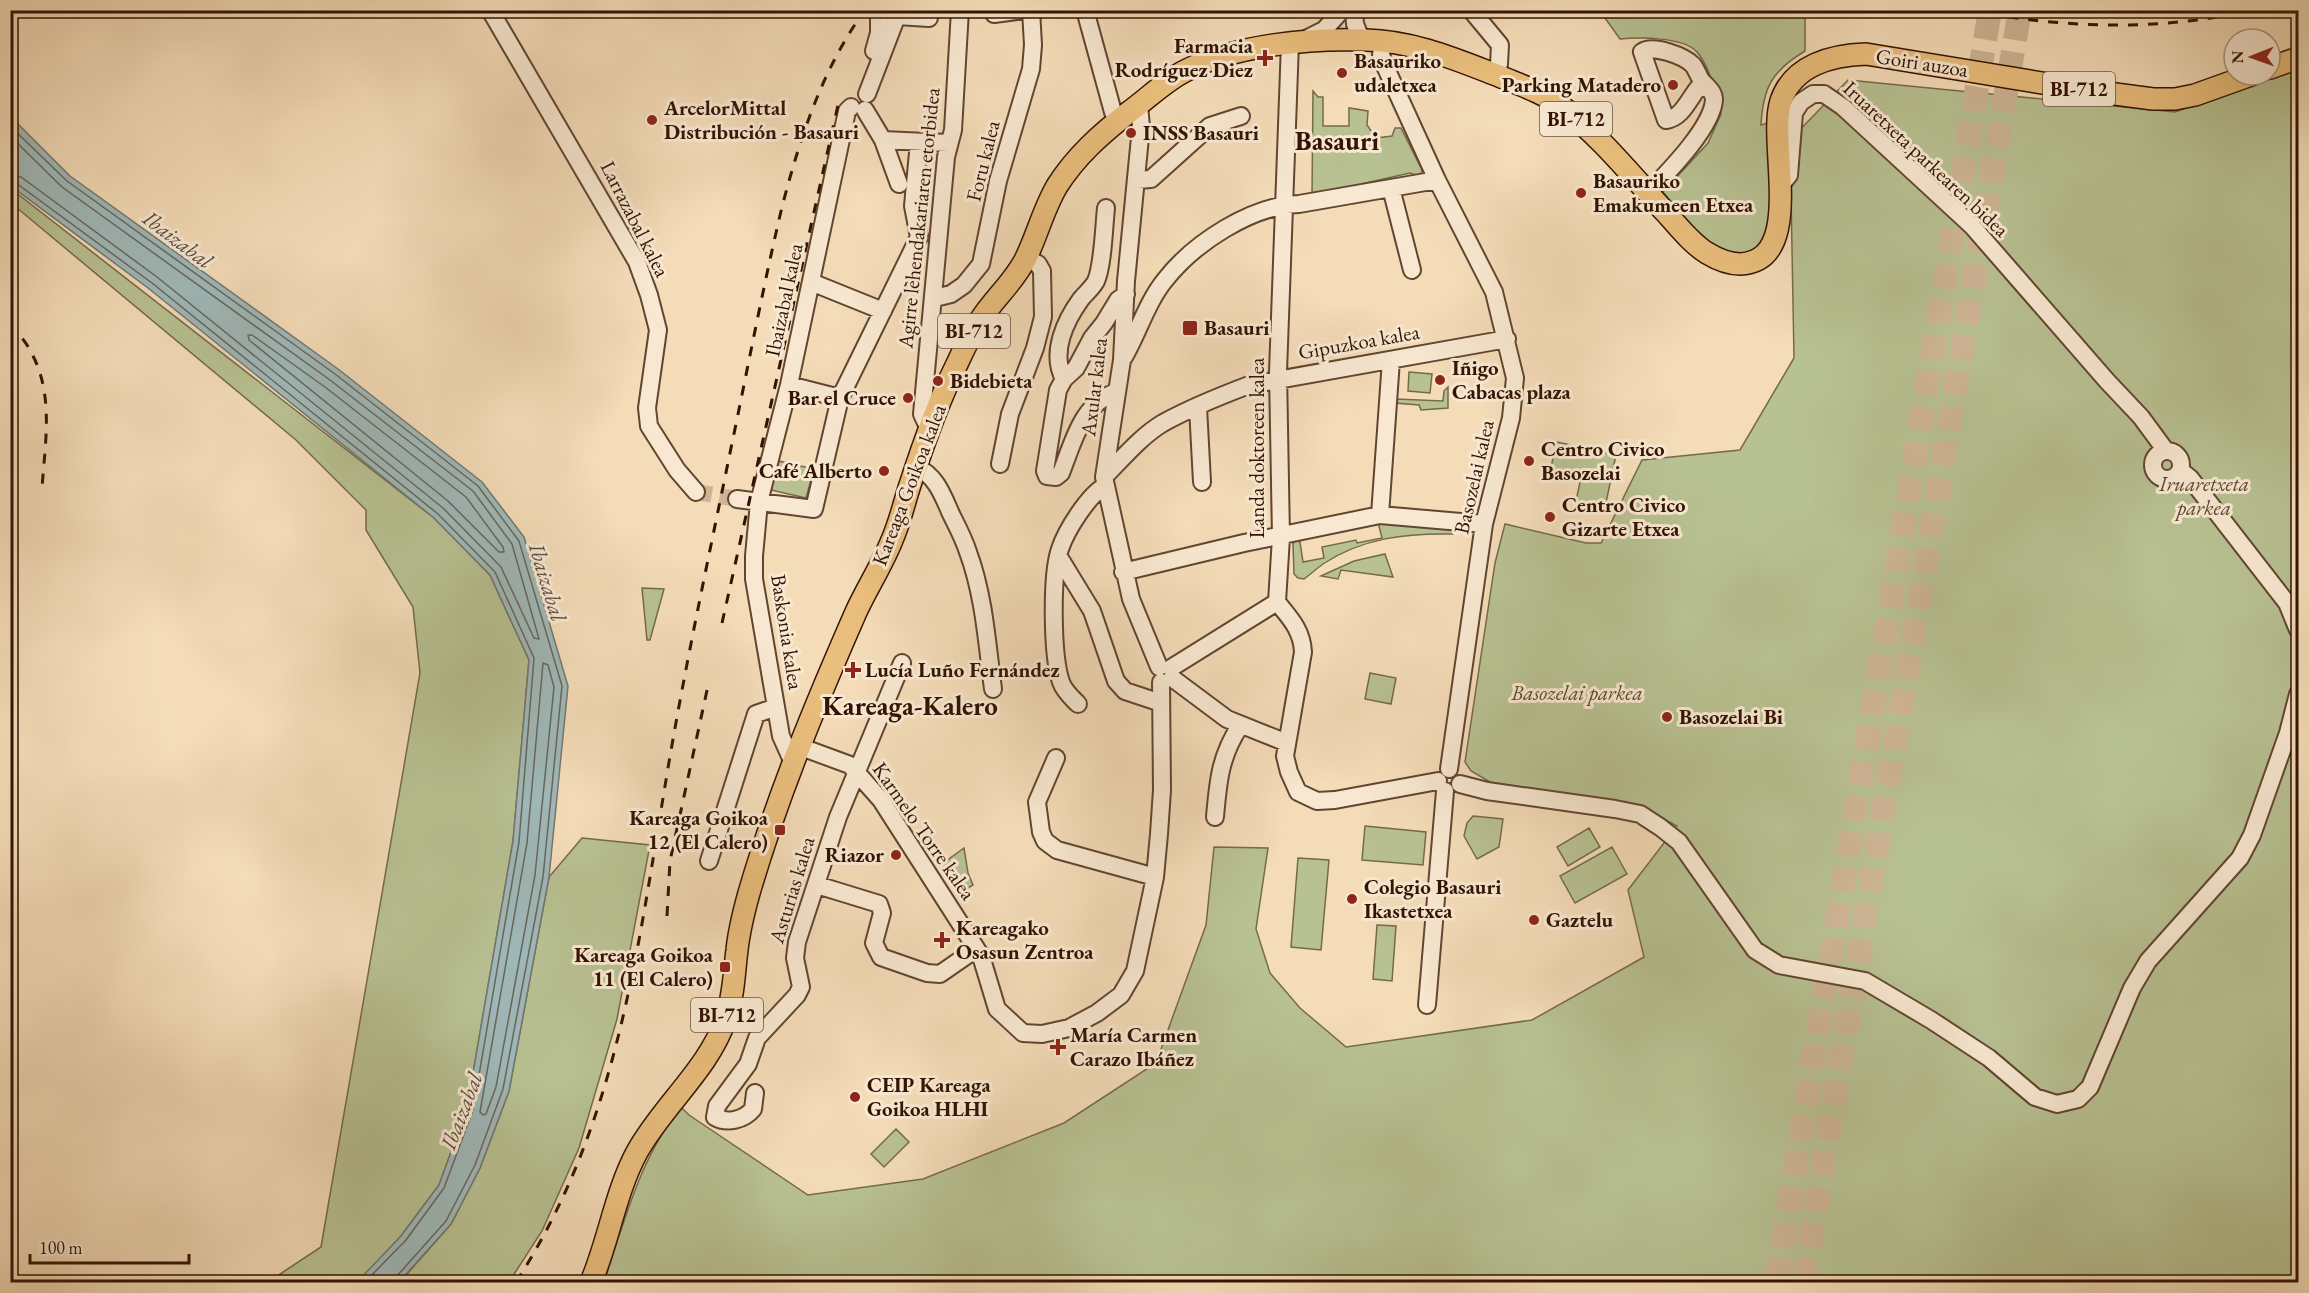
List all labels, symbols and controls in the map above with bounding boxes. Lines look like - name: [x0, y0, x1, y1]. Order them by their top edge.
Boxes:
- north arrow: [2222, 27, 2282, 87]
- place label: Farmacia Rodríguez Diez: [1115, 32, 1254, 83]
- street label: Goiri auzoa: [1874, 42, 1971, 83]
- place label: Basauriko udaletxea: [1354, 47, 1442, 98]
- marker: Farmacia Rodríguez Diez: [1258, 51, 1272, 65]
- text: N: [2227, 51, 2248, 64]
- marker: Basauriko udaletxea: [1335, 66, 1349, 80]
- place label: Parking Matadero: [1502, 71, 1661, 98]
- road number: BI-712: [2043, 72, 2115, 106]
- street label: Iruaretxeta parkearen bidea: [1838, 75, 2015, 243]
- marker: Parking Matadero: [1666, 78, 1680, 92]
- street label: Agirre lehendakariaren etorbidea: [891, 86, 946, 351]
- place label: ArcelorMittal Distribución - Basauri: [663, 94, 859, 145]
- road number: BI-712: [1540, 102, 1612, 136]
- marker: ArcelorMittal Distribución - Basauri: [645, 113, 659, 127]
- street label: Foru kalea: [959, 117, 1006, 204]
- place label: INSS Basauri: [1143, 119, 1259, 146]
- district label: Basauri: [1295, 123, 1379, 158]
- marker: INSS Basauri: [1124, 126, 1138, 140]
- street label: Larrazabal kalea: [595, 156, 677, 282]
- place label: Basauriko Emakumeen Etxea: [1593, 167, 1754, 218]
- marker: Basauriko Emakumeen Etxea: [1574, 186, 1588, 200]
- water label: Ibaizabal: [136, 203, 219, 276]
- street label: Ibaizabal kalea: [758, 240, 809, 359]
- road number: BI-712: [938, 314, 1010, 348]
- place label: Basauri: [1204, 314, 1270, 341]
- street label: Gipuzkoa kalea: [1296, 317, 1422, 365]
- marker: Basauri: [1181, 319, 1199, 337]
- street label: Axular kalea: [1074, 336, 1113, 439]
- place label: Iñigo Cabacas plaza: [1452, 354, 1572, 405]
- street label: Landa doktoreen kalea: [1243, 357, 1270, 538]
- place label: Bidebieta: [950, 367, 1033, 394]
- marker: Iñigo Cabacas plaza: [1433, 373, 1447, 387]
- marker: Bidebieta: [931, 374, 945, 388]
- place label: Bar el Cruce: [788, 384, 896, 411]
- marker: Bar el Cruce: [901, 391, 915, 405]
- street label: Kareaga Goikoa kalea: [865, 400, 952, 570]
- street label: Basozelai kalea: [1447, 417, 1500, 537]
- place label: Centro Civico Basozelai: [1541, 435, 1665, 486]
- marker: Centro Civico Basozelai: [1522, 454, 1536, 468]
- place label: Café Alberto: [759, 457, 872, 484]
- marker: Café Alberto: [877, 464, 891, 478]
- park label: Iruaretxeta parkea: [2158, 470, 2249, 521]
- place label: Centro Civico Gizarte Etxea: [1562, 491, 1686, 542]
- marker: Centro Civico Gizarte Etxea: [1543, 510, 1557, 524]
- water label: Ibaizabal: [522, 539, 573, 625]
- street label: Baskonia kalea: [765, 572, 810, 692]
- place label: Lucía Luño Fernández: [865, 656, 1060, 683]
- marker: Lucía Luño Fernández: [846, 663, 860, 677]
- park label: Basozelai parkea: [1510, 679, 1643, 706]
- district label: Kareaga-Kalero: [822, 688, 998, 723]
- place label: Basozelai Bi: [1679, 703, 1783, 730]
- marker: Basozelai Bi: [1660, 710, 1674, 724]
- street label: Karmelo Torre kalea: [867, 756, 982, 905]
- place label: Kareaga Goikoa 12 (El Calero): [629, 804, 769, 855]
- marker: Kareaga Goikoa 12 (El Calero): [773, 823, 787, 837]
- street label: Asturias kalea: [762, 833, 821, 948]
- place label: Riazor: [825, 841, 884, 868]
- marker: Riazor: [889, 848, 903, 862]
- place label: Colegio Basauri Ikastetxea: [1364, 873, 1501, 924]
- marker: Colegio Basauri Ikastetxea: [1345, 892, 1359, 906]
- place label: Gaztelu: [1546, 906, 1613, 933]
- marker: Gaztelu: [1527, 913, 1541, 927]
- place label: Kareagako Osasun Zentroa: [956, 914, 1094, 965]
- marker: Kareagako Osasun Zentroa: [933, 931, 951, 949]
- place label: Kareaga Goikoa 11 (El Calero): [574, 941, 714, 992]
- marker: Kareaga Goikoa 11 (El Calero): [718, 960, 732, 974]
- road number: BI-712: [691, 998, 763, 1032]
- place label: María Carmen Carazo Ibáñez: [1070, 1021, 1197, 1072]
- marker: María Carmen Carazo Ibáñez: [1051, 1040, 1065, 1054]
- water label: Ibaizabal: [433, 1068, 490, 1155]
- place label: CEIP Kareaga Goikoa HLHI: [867, 1071, 991, 1122]
- marker: CEIP Kareaga Goikoa HLHI: [848, 1090, 862, 1104]
- scale bar: [30, 1227, 189, 1265]
- text: 100 m: [39, 1236, 83, 1259]

